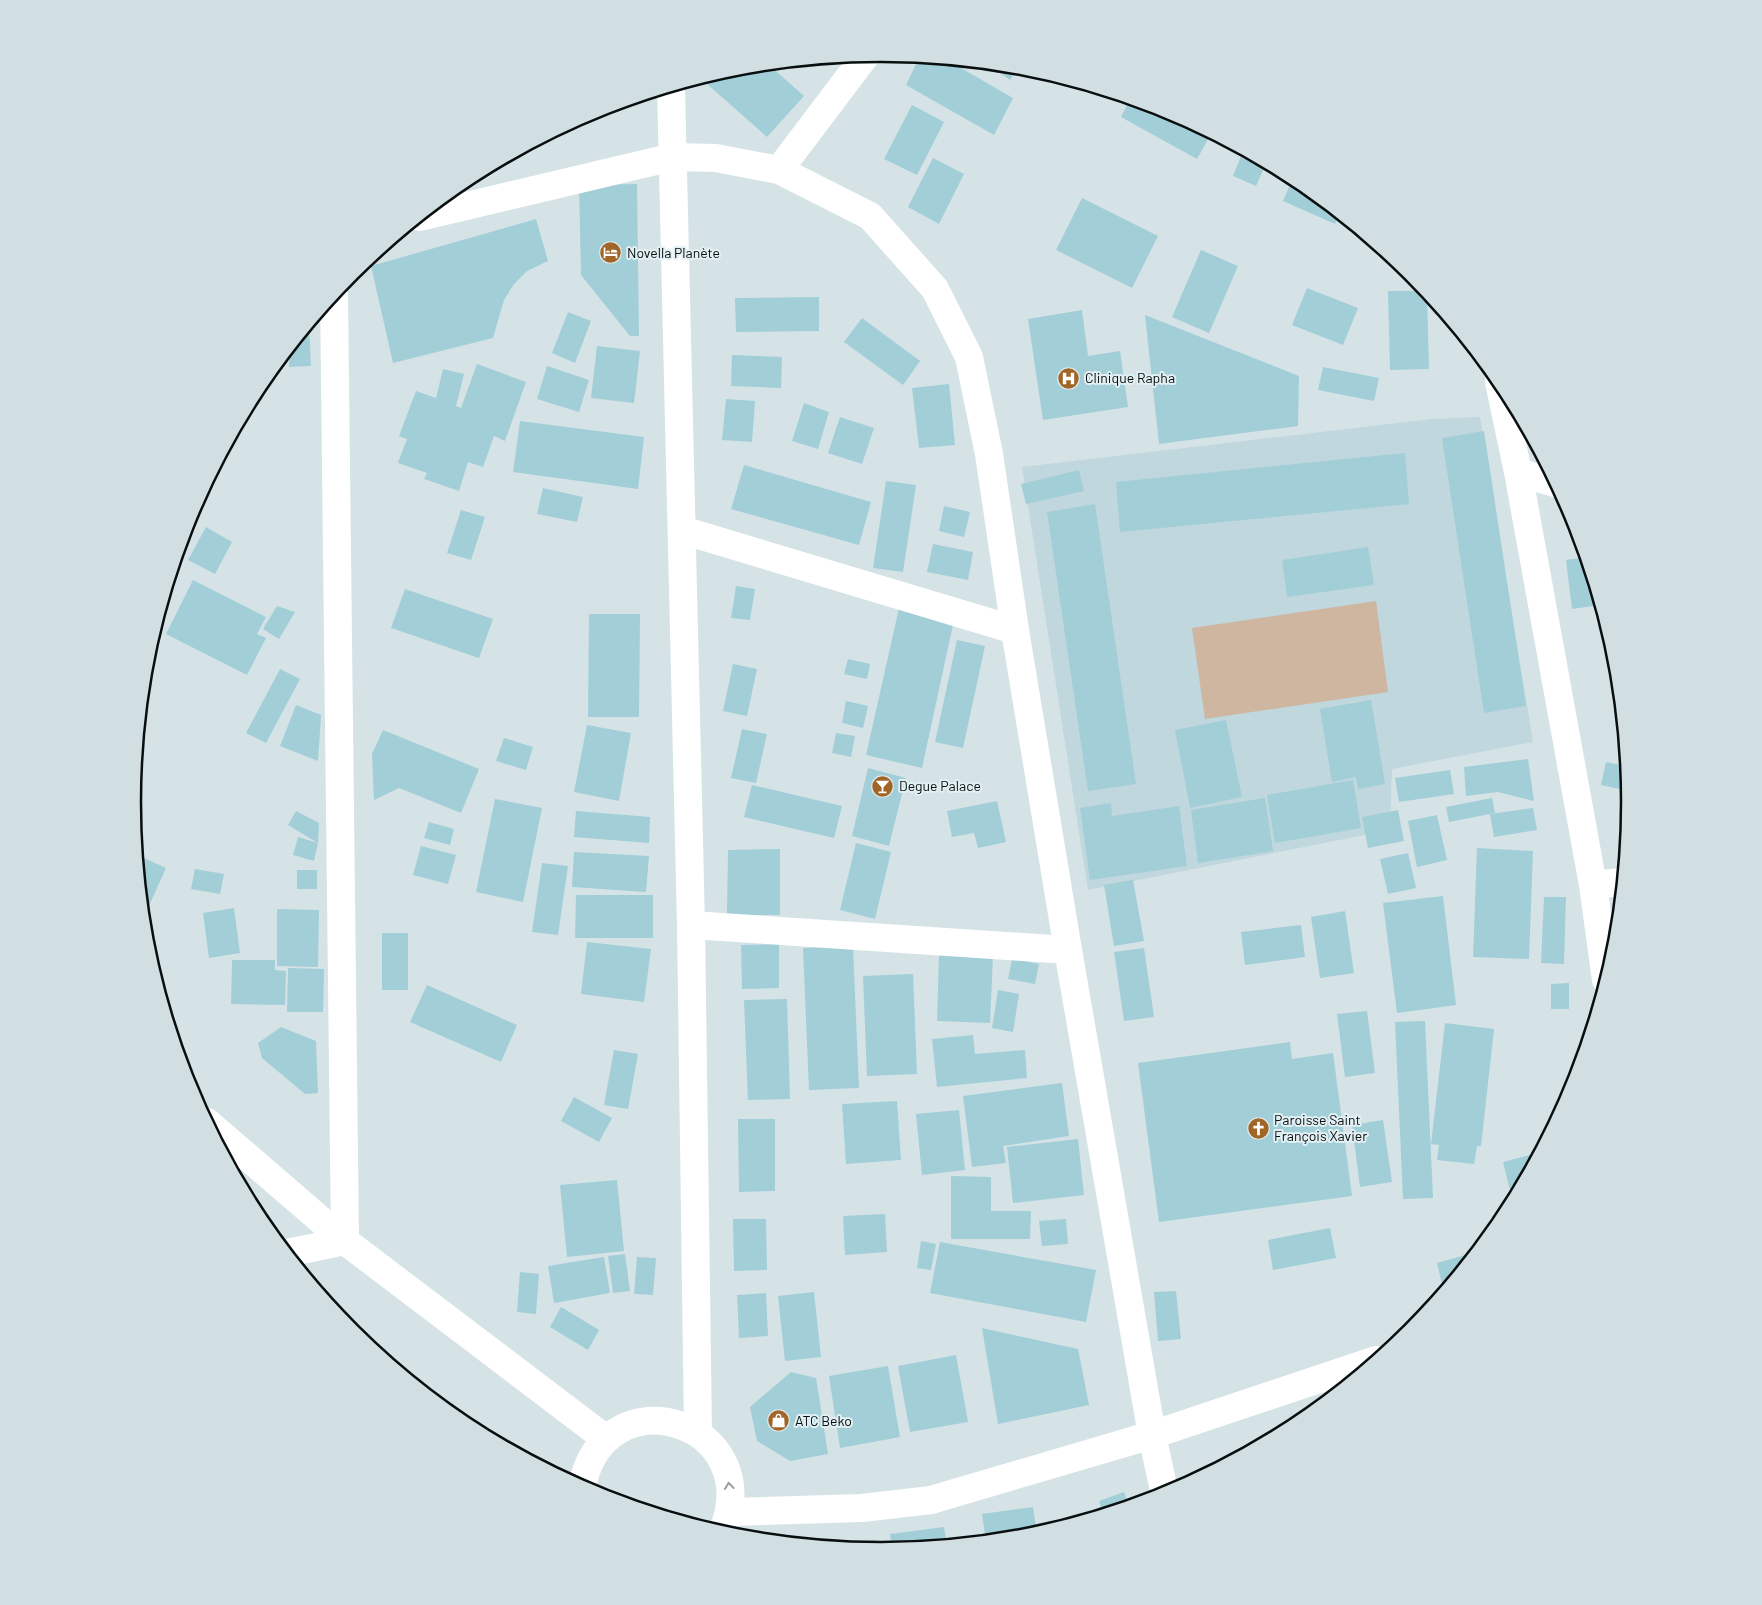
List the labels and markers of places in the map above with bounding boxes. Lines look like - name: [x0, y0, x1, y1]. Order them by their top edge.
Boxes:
- hotel icon: Novella Planète: [599, 241, 623, 265]
- place label: Novella Planète: [627, 244, 720, 261]
- hospital icon: Clinique Rapha: [1057, 366, 1081, 390]
- place label: Clinique Rapha: [1085, 369, 1175, 386]
- bar icon: Degue Palace: [871, 774, 895, 798]
- place label: Degue Palace: [899, 777, 981, 794]
- place label: Paroisse Saint François Xavier: [1274, 1111, 1367, 1144]
- church icon: Paroisse Saint François Xavier: [1246, 1116, 1270, 1140]
- shop icon: ATC Beko: [767, 1409, 791, 1433]
- place label: ATC Beko: [795, 1412, 852, 1429]

